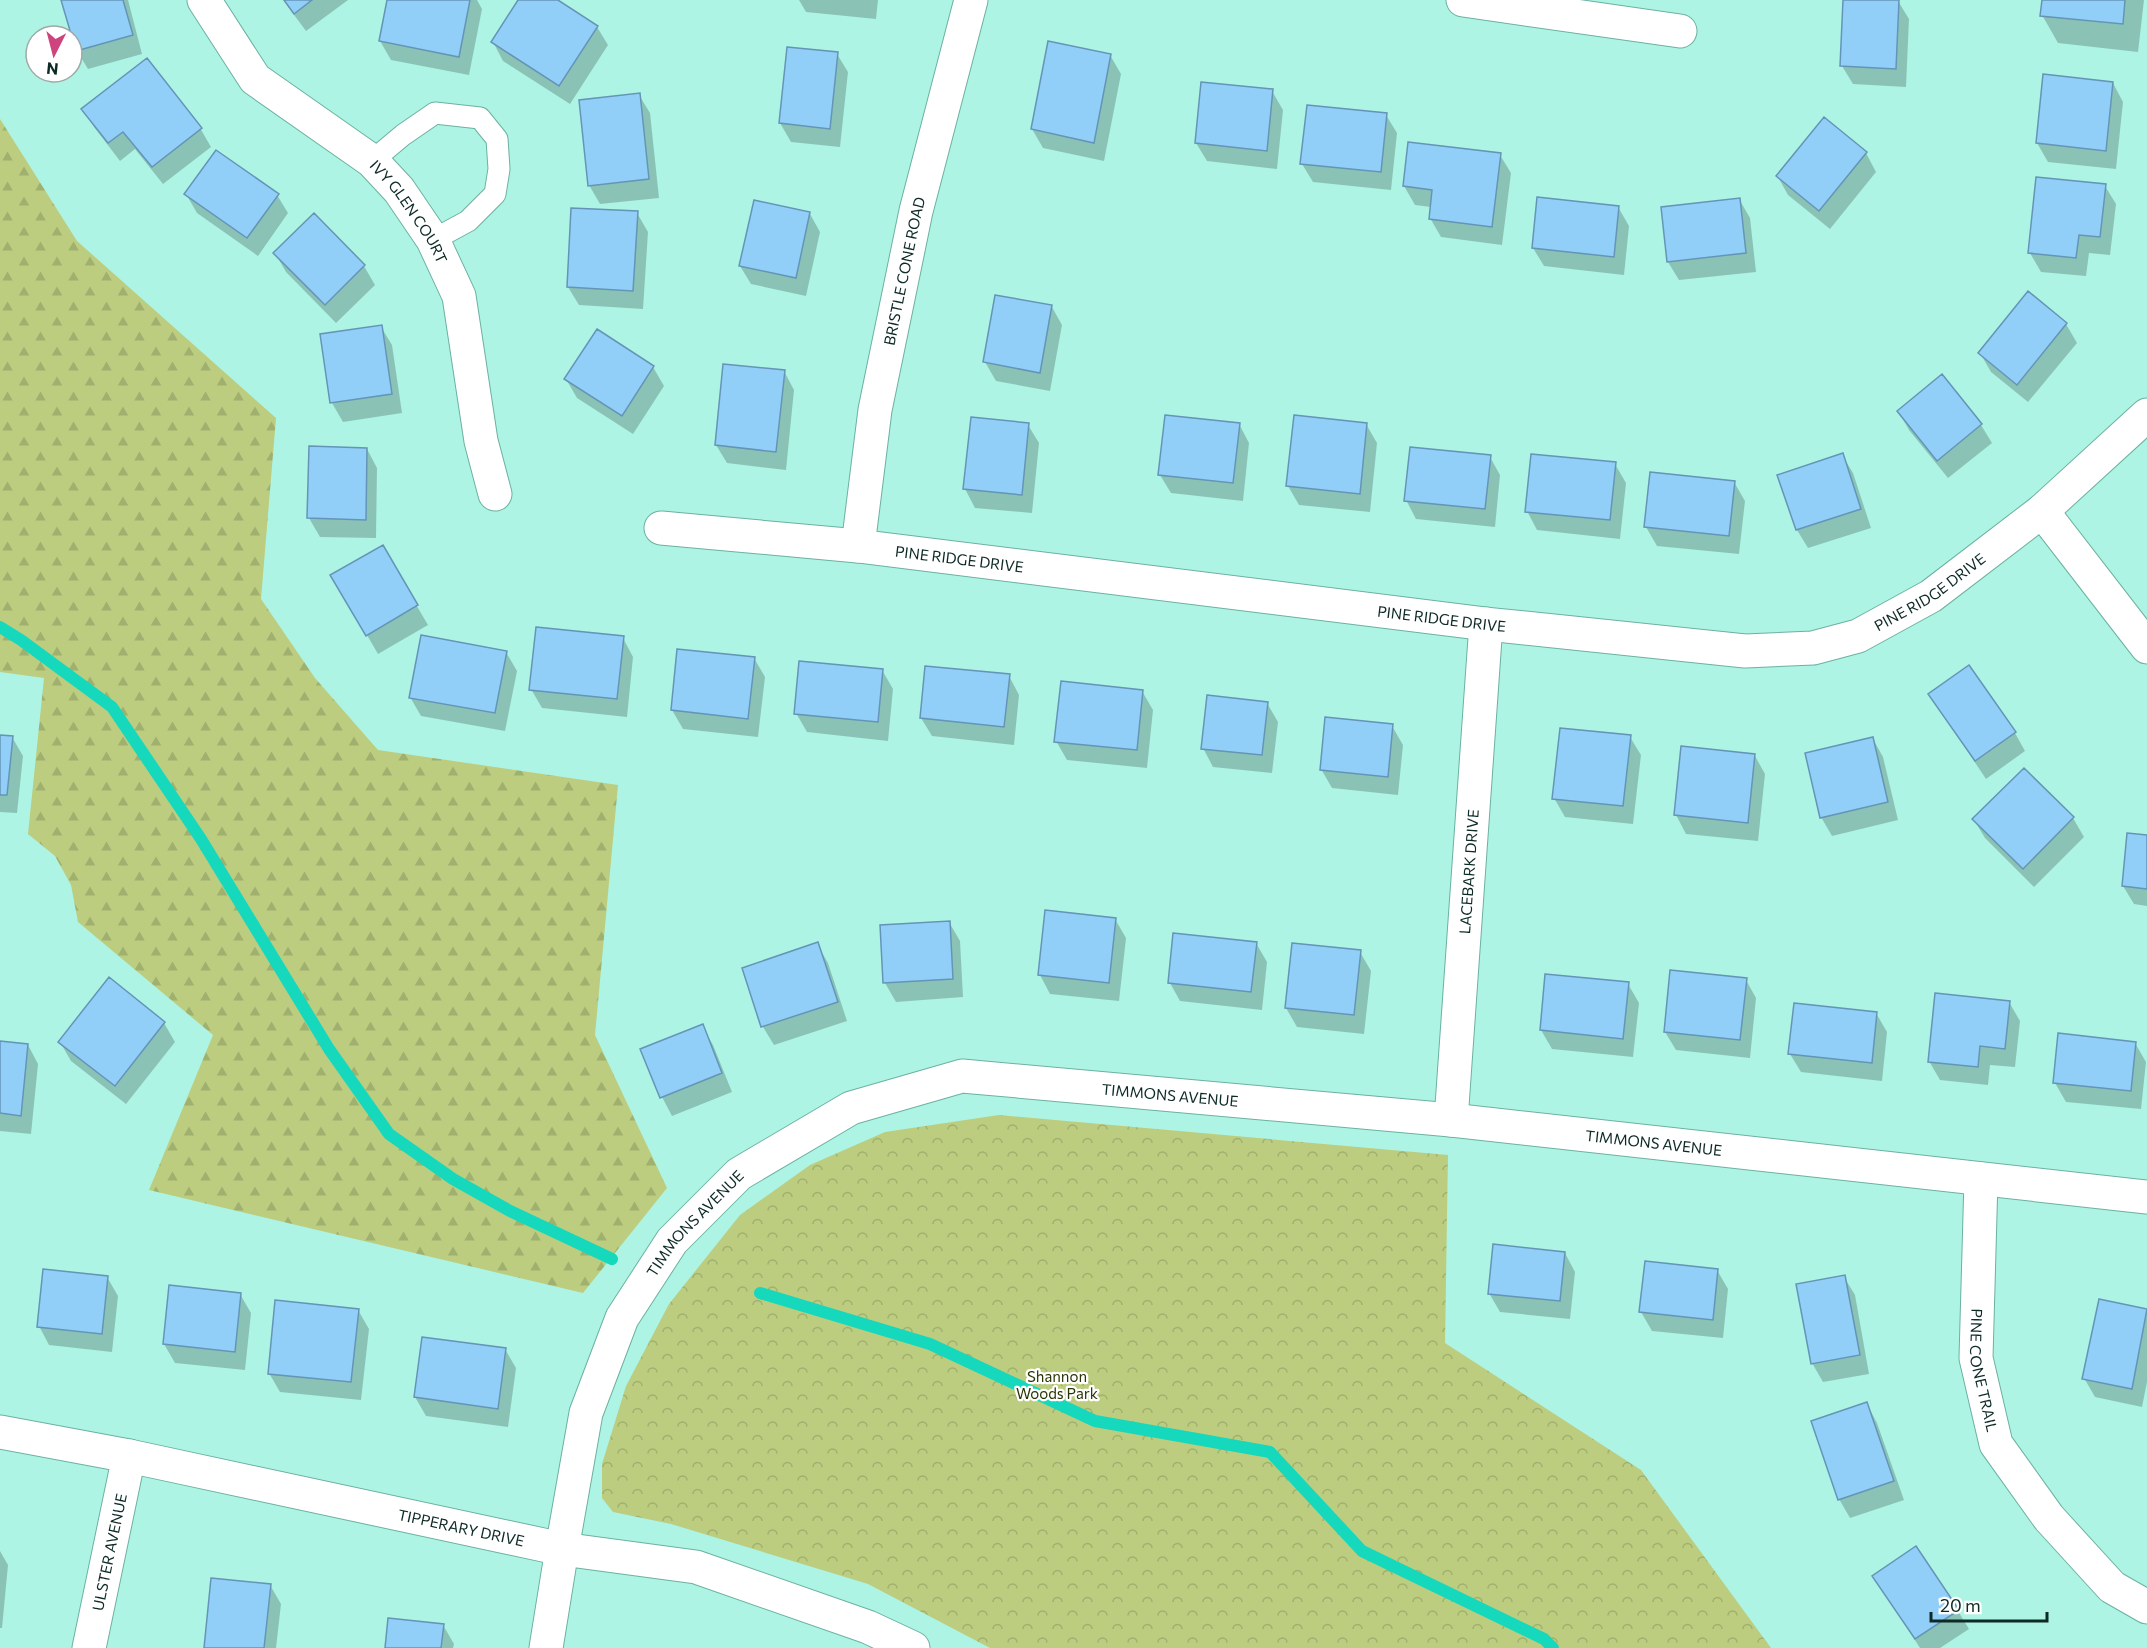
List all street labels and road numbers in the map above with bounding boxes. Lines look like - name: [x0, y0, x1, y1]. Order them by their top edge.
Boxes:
- street label: IVY GLEN COURT: [367, 156, 452, 266]
- street label: BRISTLE CONE ROAD: [880, 195, 928, 347]
- street label: PINE RIDGE DRIVE: [894, 542, 1025, 576]
- street label: PINE RIDGE DRIVE: [1871, 549, 1989, 634]
- street label: PINE RIDGE DRIVE: [1376, 602, 1507, 635]
- street label: LACEBARK DRIVE: [1455, 808, 1482, 935]
- street label: TIMMONS AVENUE: [1101, 1080, 1239, 1110]
- street label: TIMMONS AVENUE: [1585, 1126, 1723, 1159]
- street label: TIMMONS AVENUE: [642, 1166, 747, 1280]
- street label: PINE CONE TRAIL: [1967, 1308, 2002, 1434]
- street label: ULSTER AVENUE: [88, 1492, 130, 1612]
- street label: TIPPERARY DRIVE: [396, 1505, 526, 1550]

